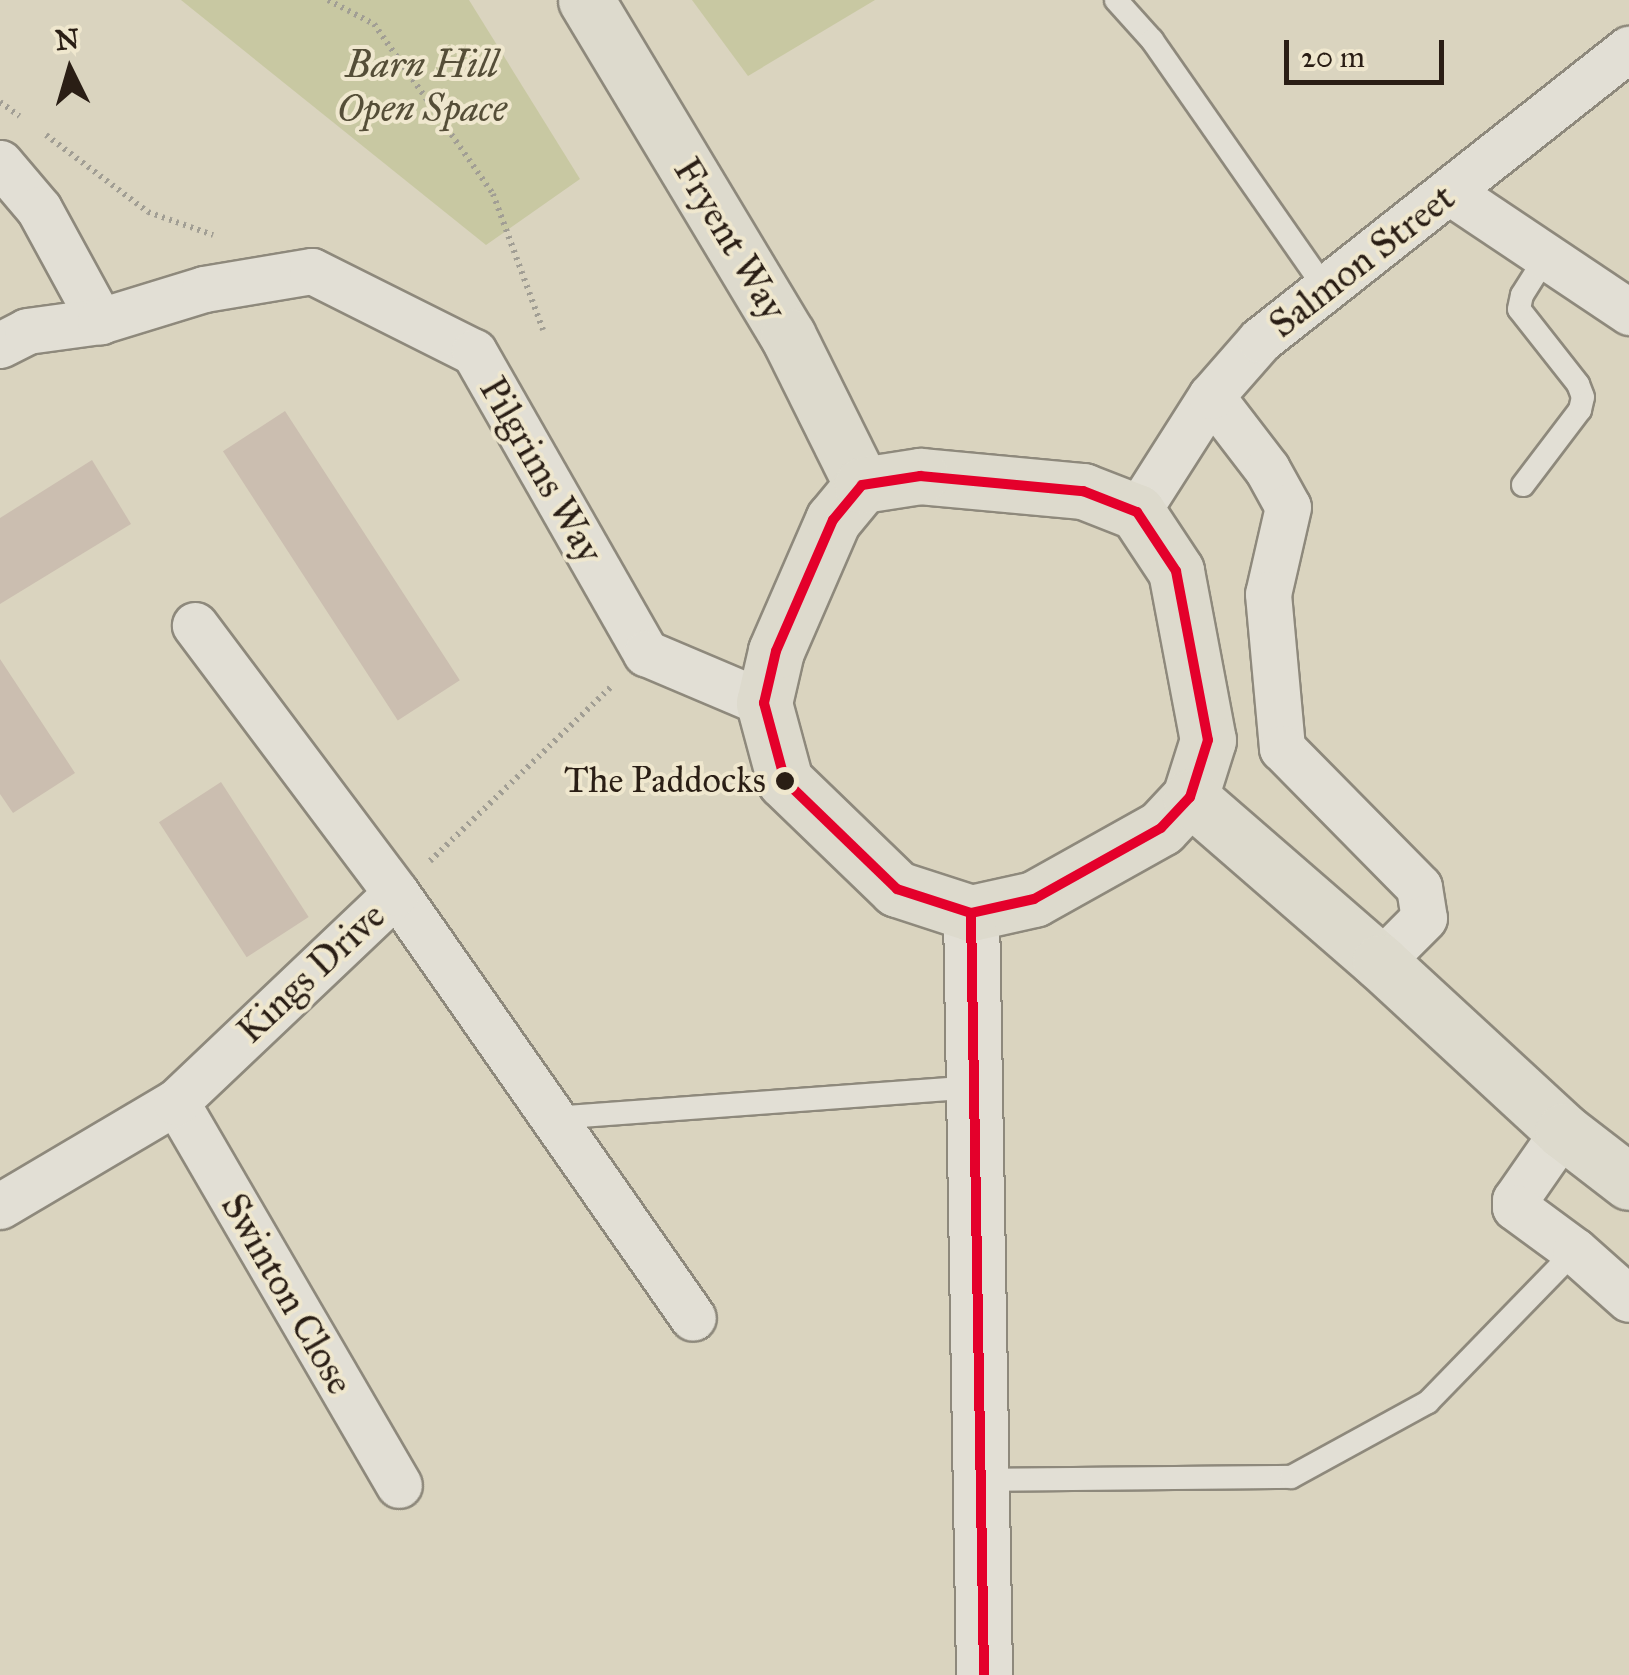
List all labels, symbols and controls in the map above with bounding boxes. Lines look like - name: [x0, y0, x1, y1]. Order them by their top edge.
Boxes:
- north arrow: [20, 20, 120, 120]
- scale bar: [1289, 20, 1449, 82]
- text: N: [54, 21, 81, 58]
- text: 20 m: [1301, 39, 1365, 75]
- park label: Barn Hill Open Space: [337, 42, 507, 132]
- street label: Fryent Way: [664, 150, 796, 328]
- street label: Salmon Street: [1260, 175, 1464, 347]
- street label: Pilgrims Way: [470, 369, 612, 571]
- place label: The Paddocks: [564, 759, 766, 803]
- marker: The Paddocks: [775, 771, 795, 791]
- street label: Kings Drive: [228, 893, 394, 1053]
- street label: Swinton Close: [211, 1186, 363, 1402]

